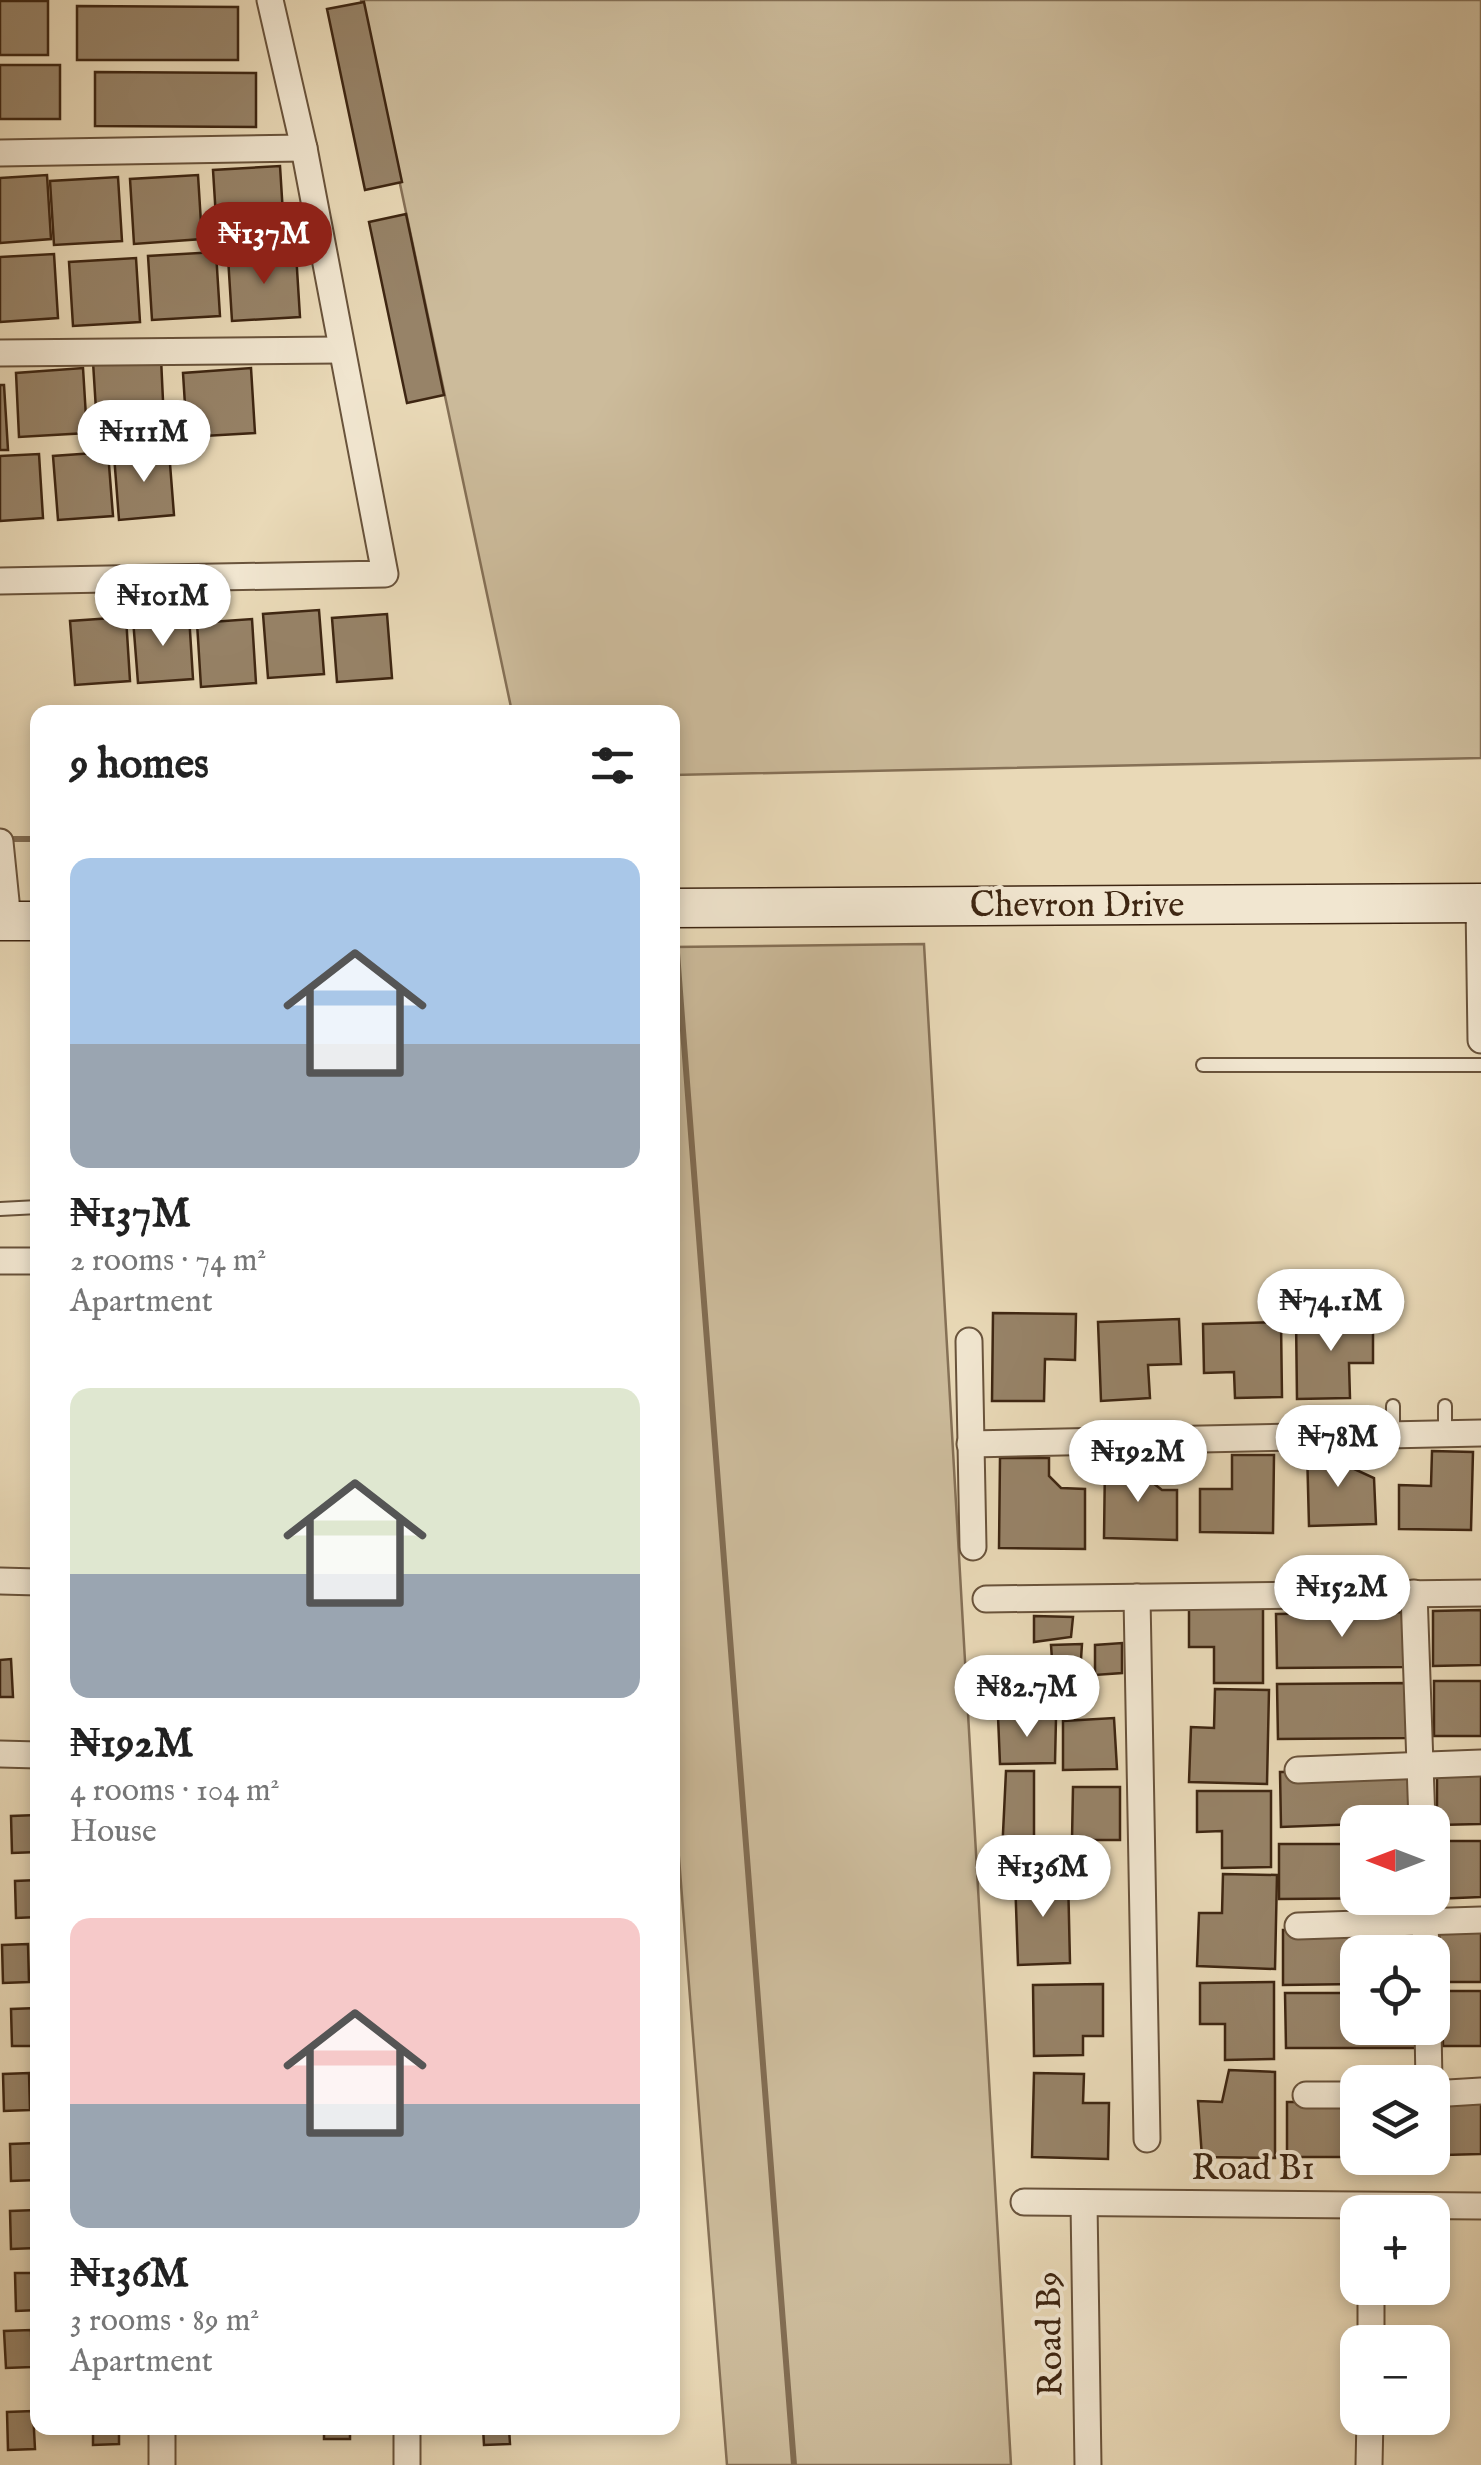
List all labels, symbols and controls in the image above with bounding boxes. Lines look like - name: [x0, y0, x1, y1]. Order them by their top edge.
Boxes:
- pin: ₦137M: [194, 202, 334, 287]
- text: ₦137M: [218, 214, 310, 255]
- pin: ₦111M: [74, 400, 214, 485]
- text: ₦111M: [100, 412, 188, 453]
- pin: ₦101M: [93, 564, 233, 649]
- text: ₦101M: [117, 576, 209, 617]
- icon: filters: [585, 738, 640, 793]
- text: 9 homes: [70, 739, 209, 792]
- street label: Chevron Drive: [970, 884, 1184, 929]
- icon: home: [265, 923, 445, 1103]
- text: ₦137M: [70, 1188, 191, 1241]
- text: 2 rooms · 74 m²: [70, 1241, 266, 1282]
- pin: ₦74.1M: [1250, 1269, 1412, 1354]
- text: ₦74.1M: [1279, 1281, 1383, 1322]
- text: Apartment: [70, 1282, 213, 1323]
- pin: ₦78M: [1279, 1405, 1397, 1490]
- text: ₦78M: [1298, 1417, 1378, 1458]
- pin: ₦192M: [1068, 1420, 1208, 1505]
- text: ₦192M: [1091, 1432, 1185, 1473]
- icon: home: [265, 1453, 445, 1633]
- pin: ₦152M: [1272, 1555, 1412, 1640]
- text: ₦152M: [1296, 1567, 1388, 1608]
- pin: ₦82.7M: [946, 1655, 1108, 1740]
- text: ₦82.7M: [977, 1667, 1077, 1708]
- text: ₦192M: [70, 1718, 194, 1771]
- text: 4 rooms · 104 m²: [70, 1771, 280, 1812]
- north arrow: [1340, 1805, 1450, 1915]
- map controls: [1340, 1805, 1450, 2435]
- text: House: [70, 1812, 157, 1853]
- pin: ₦136M: [973, 1835, 1113, 1920]
- text: ₦136M: [998, 1847, 1088, 1888]
- button: locate: [1340, 1935, 1450, 2045]
- icon: home: [265, 1983, 445, 2163]
- button: layers: [1340, 2065, 1450, 2175]
- street label: Road B1: [1192, 2147, 1314, 2192]
- button: +: [1340, 2195, 1450, 2305]
- text: ₦136M: [70, 2248, 189, 2301]
- street label: Road B9: [1027, 2271, 1075, 2397]
- text: 3 rooms · 89 m²: [70, 2301, 259, 2342]
- button: −: [1340, 2325, 1450, 2435]
- text: Apartment: [70, 2342, 213, 2383]

